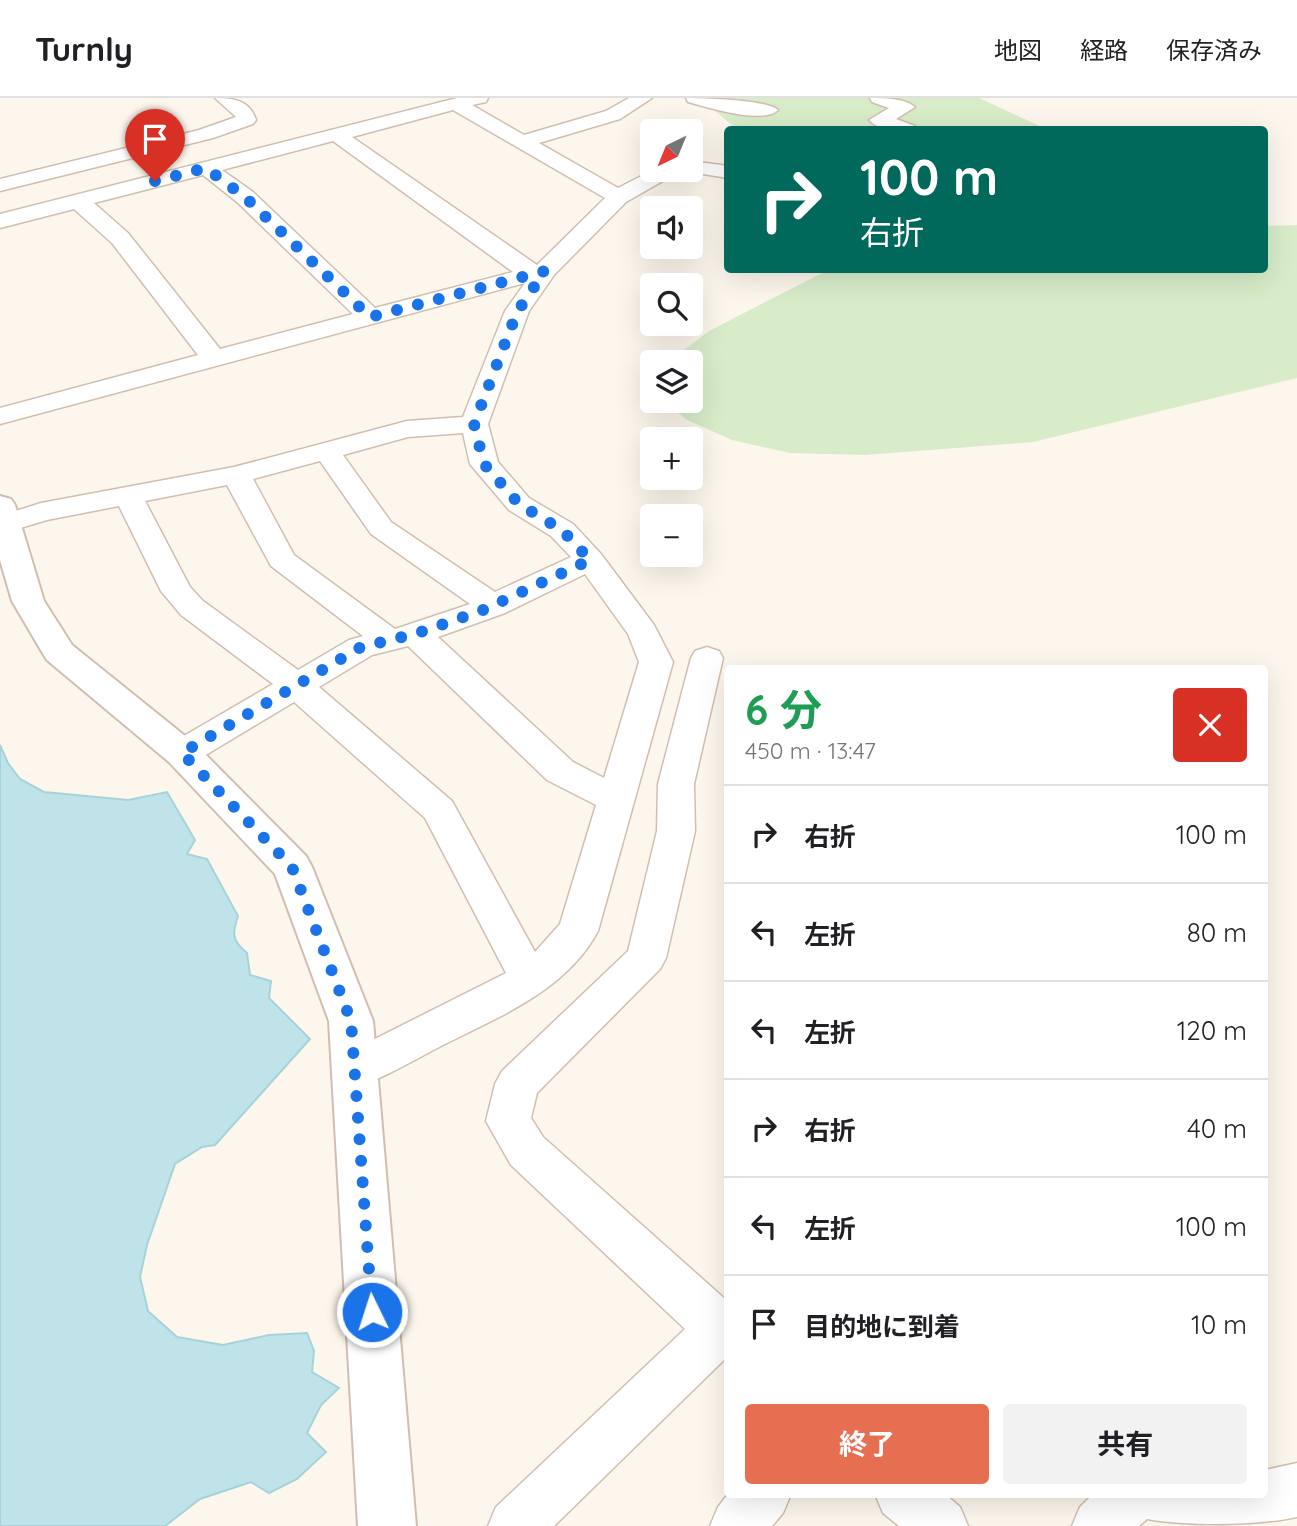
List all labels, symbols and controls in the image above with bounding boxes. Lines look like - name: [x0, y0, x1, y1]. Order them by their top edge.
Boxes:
- text: Turnly: [35, 28, 133, 69]
- text: 地図: [994, 35, 1042, 65]
- text: 経路: [1080, 35, 1128, 65]
- text: 保存済み: [1166, 35, 1262, 65]
- pin: [125, 109, 185, 181]
- north arrow: [640, 119, 704, 182]
- map controls: [640, 119, 703, 567]
- icon: arrive: [136, 120, 174, 158]
- text: 100 m: [860, 146, 998, 207]
- icon: right: [745, 154, 836, 245]
- button: sound: [640, 196, 703, 259]
- text: 右折: [860, 212, 924, 252]
- button: search: [640, 273, 703, 336]
- button: layers: [640, 350, 703, 413]
- button: +: [640, 427, 703, 490]
- button: −: [640, 504, 703, 567]
- text: 6 分: [745, 683, 822, 736]
- button: close: [1173, 688, 1247, 762]
- text: 450 m · 13:47: [745, 736, 876, 765]
- icon: right: [745, 815, 783, 853]
- text: 100 m: [1176, 818, 1247, 851]
- text: 右折: [804, 820, 856, 853]
- icon: left: [745, 913, 783, 951]
- text: 80 m: [1187, 916, 1247, 949]
- text: 左折: [804, 918, 856, 951]
- icon: left: [745, 1011, 783, 1049]
- text: 120 m: [1177, 1014, 1247, 1047]
- text: 左折: [804, 1016, 856, 1049]
- icon: right: [745, 1109, 783, 1147]
- text: 40 m: [1187, 1112, 1247, 1145]
- text: 右折: [804, 1114, 856, 1147]
- icon: left: [745, 1207, 783, 1245]
- text: 100 m: [1176, 1210, 1247, 1243]
- text: 左折: [804, 1212, 856, 1245]
- position arrow: [335, 1275, 409, 1349]
- icon: arrive: [745, 1305, 783, 1343]
- text: 10 m: [1191, 1308, 1247, 1341]
- text: 目的地に到着: [804, 1310, 960, 1343]
- button: 終了: [745, 1404, 989, 1484]
- button: 共有: [1003, 1404, 1247, 1484]

